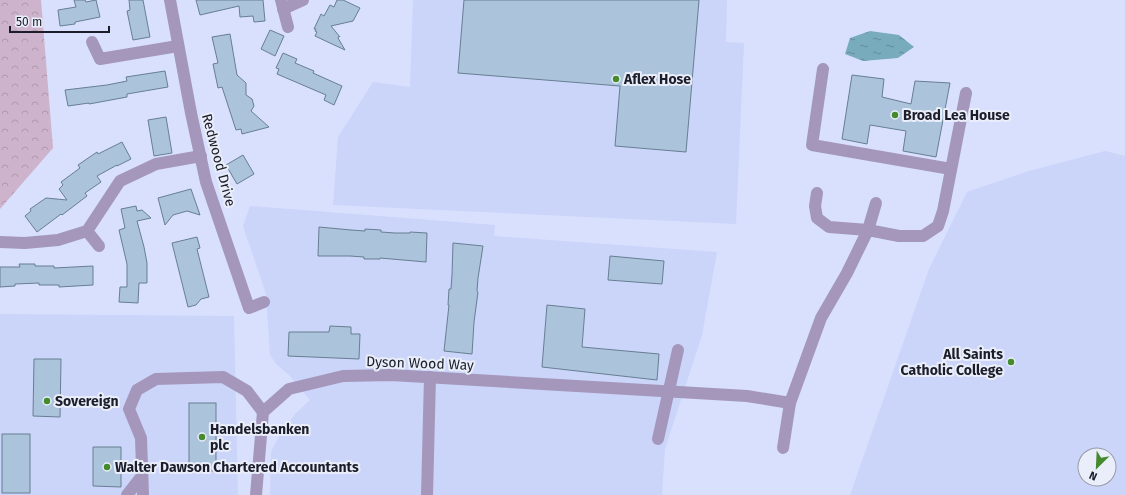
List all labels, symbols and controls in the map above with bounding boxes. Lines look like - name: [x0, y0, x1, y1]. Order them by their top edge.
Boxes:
- scale bar: [10, 8, 109, 34]
- text: 50 m: [16, 15, 42, 29]
- place label: Aflex Hose: [623, 71, 691, 88]
- marker: Aflex Hose: [611, 74, 621, 84]
- place label: Broad Lea House: [903, 107, 1010, 124]
- marker: Broad Lea House: [890, 110, 900, 120]
- street label: Redwood Drive: [198, 112, 239, 208]
- place label: All Saints Catholic College: [901, 346, 1003, 379]
- street label: Dyson Wood Way: [366, 353, 474, 374]
- marker: All Saints Catholic College: [1006, 357, 1016, 367]
- place label: Sovereign: [55, 393, 119, 410]
- marker: Sovereign: [42, 396, 52, 406]
- place label: Handelsbanken plc: [210, 421, 309, 454]
- marker: Handelsbanken plc: [197, 432, 207, 442]
- north arrow: [1077, 447, 1117, 487]
- place label: Walter Dawson Chartered Accountants: [115, 459, 359, 476]
- marker: Walter Dawson Chartered Accountants: [102, 462, 112, 472]
- text: N: [1087, 468, 1099, 483]

